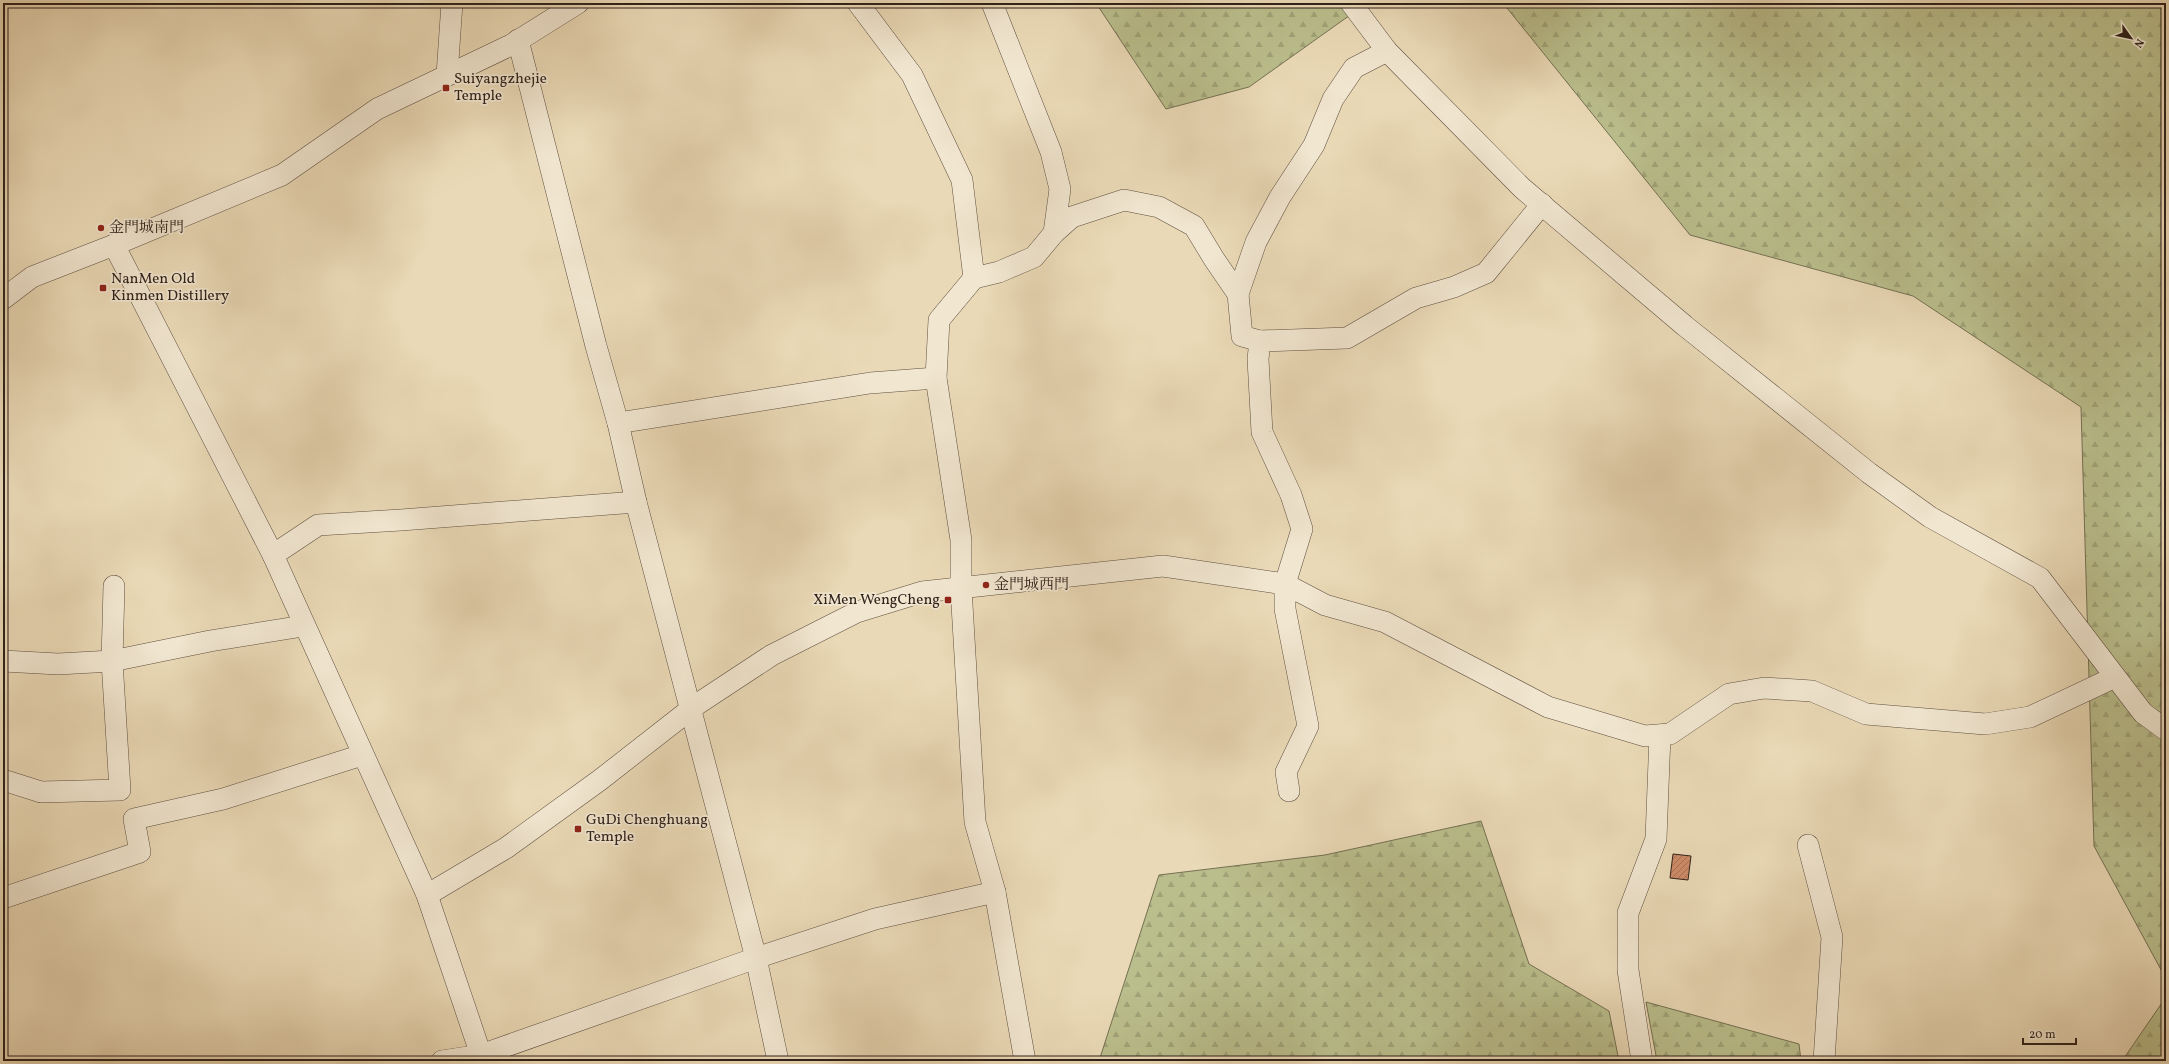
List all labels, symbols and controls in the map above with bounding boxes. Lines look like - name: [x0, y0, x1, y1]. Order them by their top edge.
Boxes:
- north arrow: [2111, 18, 2151, 58]
- text: N: [2130, 35, 2147, 50]
- place label: Suiyangzhejie Temple: [454, 69, 547, 107]
- marker: Suiyangzhejie Temple: [441, 83, 451, 93]
- place label: 金門城南門: [109, 218, 184, 239]
- marker: 金門城南門: [96, 223, 106, 233]
- place label: NanMen Old Kinmen Distillery: [111, 269, 229, 307]
- marker: NanMen Old Kinmen Distillery: [98, 283, 108, 293]
- place label: 金門城西門: [994, 575, 1069, 596]
- marker: 金門城西門: [981, 580, 991, 590]
- place label: XiMen WengCheng: [813, 590, 940, 611]
- marker: XiMen WengCheng: [943, 595, 953, 605]
- place label: GuDi Chenghuang Temple: [586, 810, 708, 848]
- marker: GuDi Chenghuang Temple: [573, 824, 583, 834]
- scale bar: [2023, 1020, 2076, 1046]
- text: 20 m: [2029, 1027, 2056, 1043]

